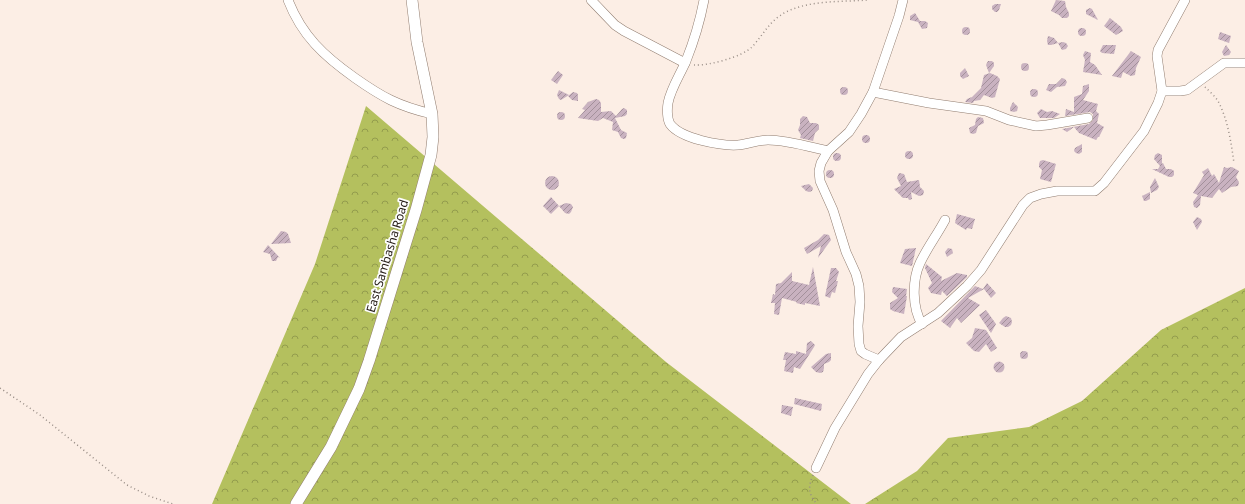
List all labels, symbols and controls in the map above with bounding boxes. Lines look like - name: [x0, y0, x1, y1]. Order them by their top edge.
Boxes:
- street label: East Sambasha Road: [362, 198, 412, 314]

